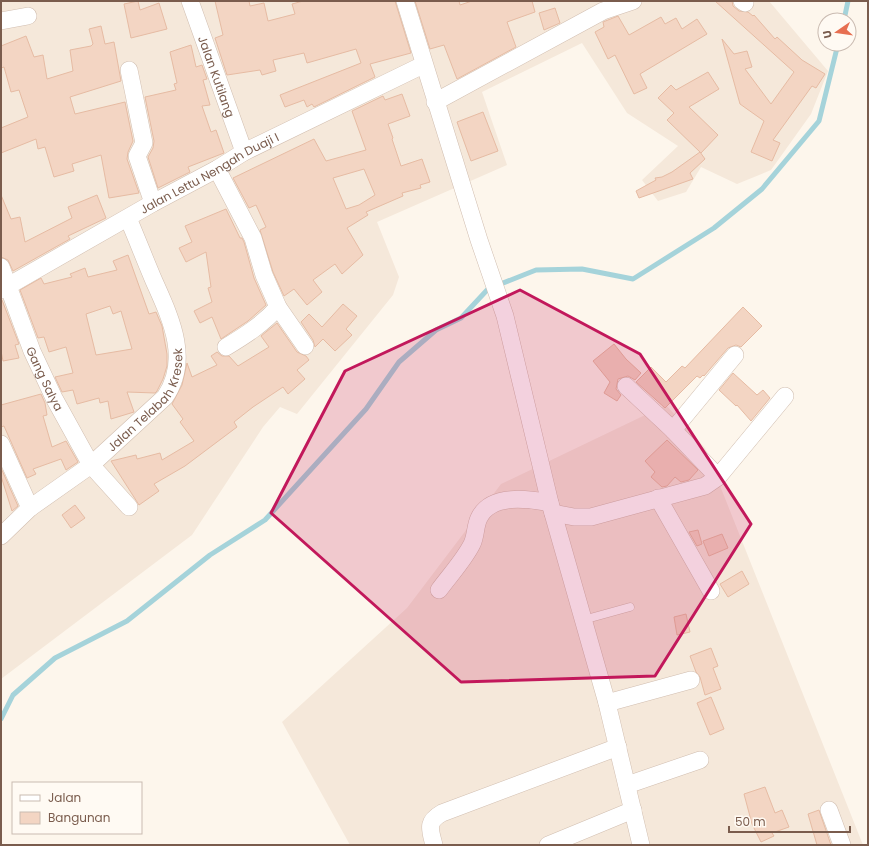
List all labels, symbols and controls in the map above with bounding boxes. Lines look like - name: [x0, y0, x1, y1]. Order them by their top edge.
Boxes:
- north arrow: [817, 12, 857, 52]
- text: U: [819, 28, 836, 40]
- street label: Jalan Kutilang: [195, 33, 239, 119]
- street label: Jalan Lettu Nengah Duaji I: [137, 128, 281, 217]
- street label: Gang Salya: [22, 344, 68, 414]
- street label: Jalan Telabah Kresek: [103, 347, 186, 455]
- legend: [12, 782, 142, 834]
- text: Jalan: [48, 789, 81, 806]
- scale bar: [729, 808, 850, 834]
- text: Bangunan: [48, 809, 110, 826]
- text: 50 m: [735, 813, 766, 830]

